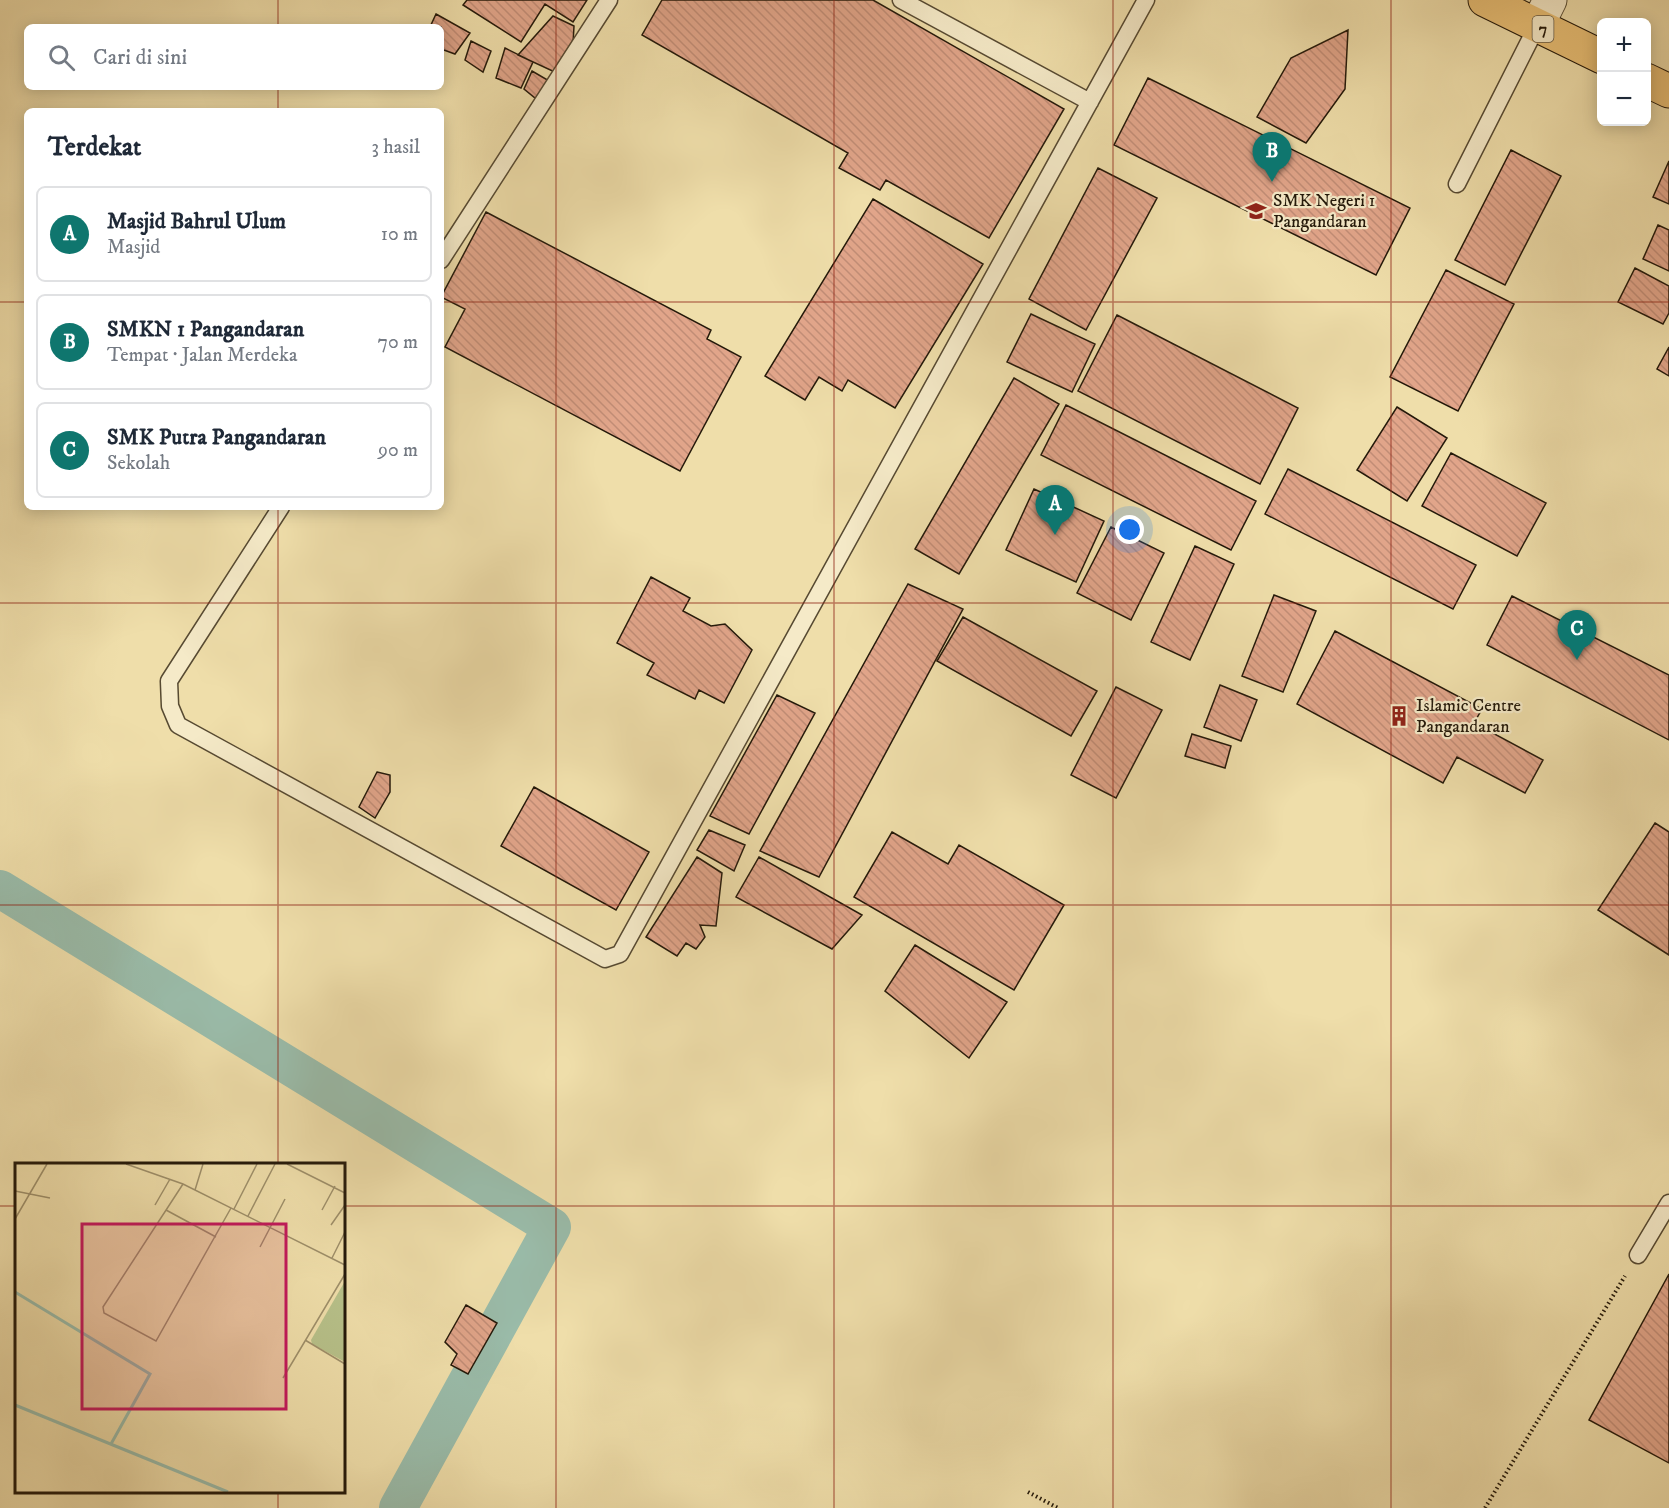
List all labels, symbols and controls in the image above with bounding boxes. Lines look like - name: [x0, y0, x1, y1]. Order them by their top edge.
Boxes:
- road number: 7: [1532, 16, 1554, 42]
- map controls: [1597, 18, 1651, 126]
- button: +: [1597, 18, 1651, 72]
- search box: [24, 24, 444, 90]
- icon: search: [45, 41, 78, 74]
- text: Cari di sini: [93, 44, 187, 71]
- button: −: [1597, 72, 1651, 126]
- text: Terdekat: [48, 131, 141, 164]
- pin: B: [1252, 132, 1292, 182]
- text: 3 hasil: [371, 135, 420, 160]
- place label: SMK Negeri 1 Pangandaran: [1273, 190, 1375, 233]
- school or university icon: SMK Negeri 1 Pangandaran: [1244, 199, 1268, 223]
- text: Masjid Bahrul Ulum: [107, 208, 286, 235]
- text: A: [63, 222, 76, 247]
- text: 10 m: [381, 222, 418, 247]
- text: Masjid: [107, 235, 160, 260]
- text: SMKN 1 Pangandaran: [107, 316, 304, 343]
- text: B: [63, 330, 76, 355]
- text: 70 m: [377, 330, 418, 355]
- text: Tempat · Jalan Merdeka: [107, 343, 297, 368]
- text: SMK Putra Pangandaran: [107, 424, 326, 451]
- text: C: [63, 438, 76, 463]
- text: 90 m: [378, 438, 418, 463]
- text: Sekolah: [107, 451, 170, 476]
- pin: A: [1036, 486, 1074, 535]
- your location: [1115, 515, 1144, 544]
- pin: C: [1558, 610, 1596, 660]
- place label: Islamic Centre Pangandaran: [1416, 695, 1521, 738]
- building icon: Islamic Centre Pangandaran: [1387, 704, 1411, 728]
- inset map: [15, 1163, 345, 1493]

